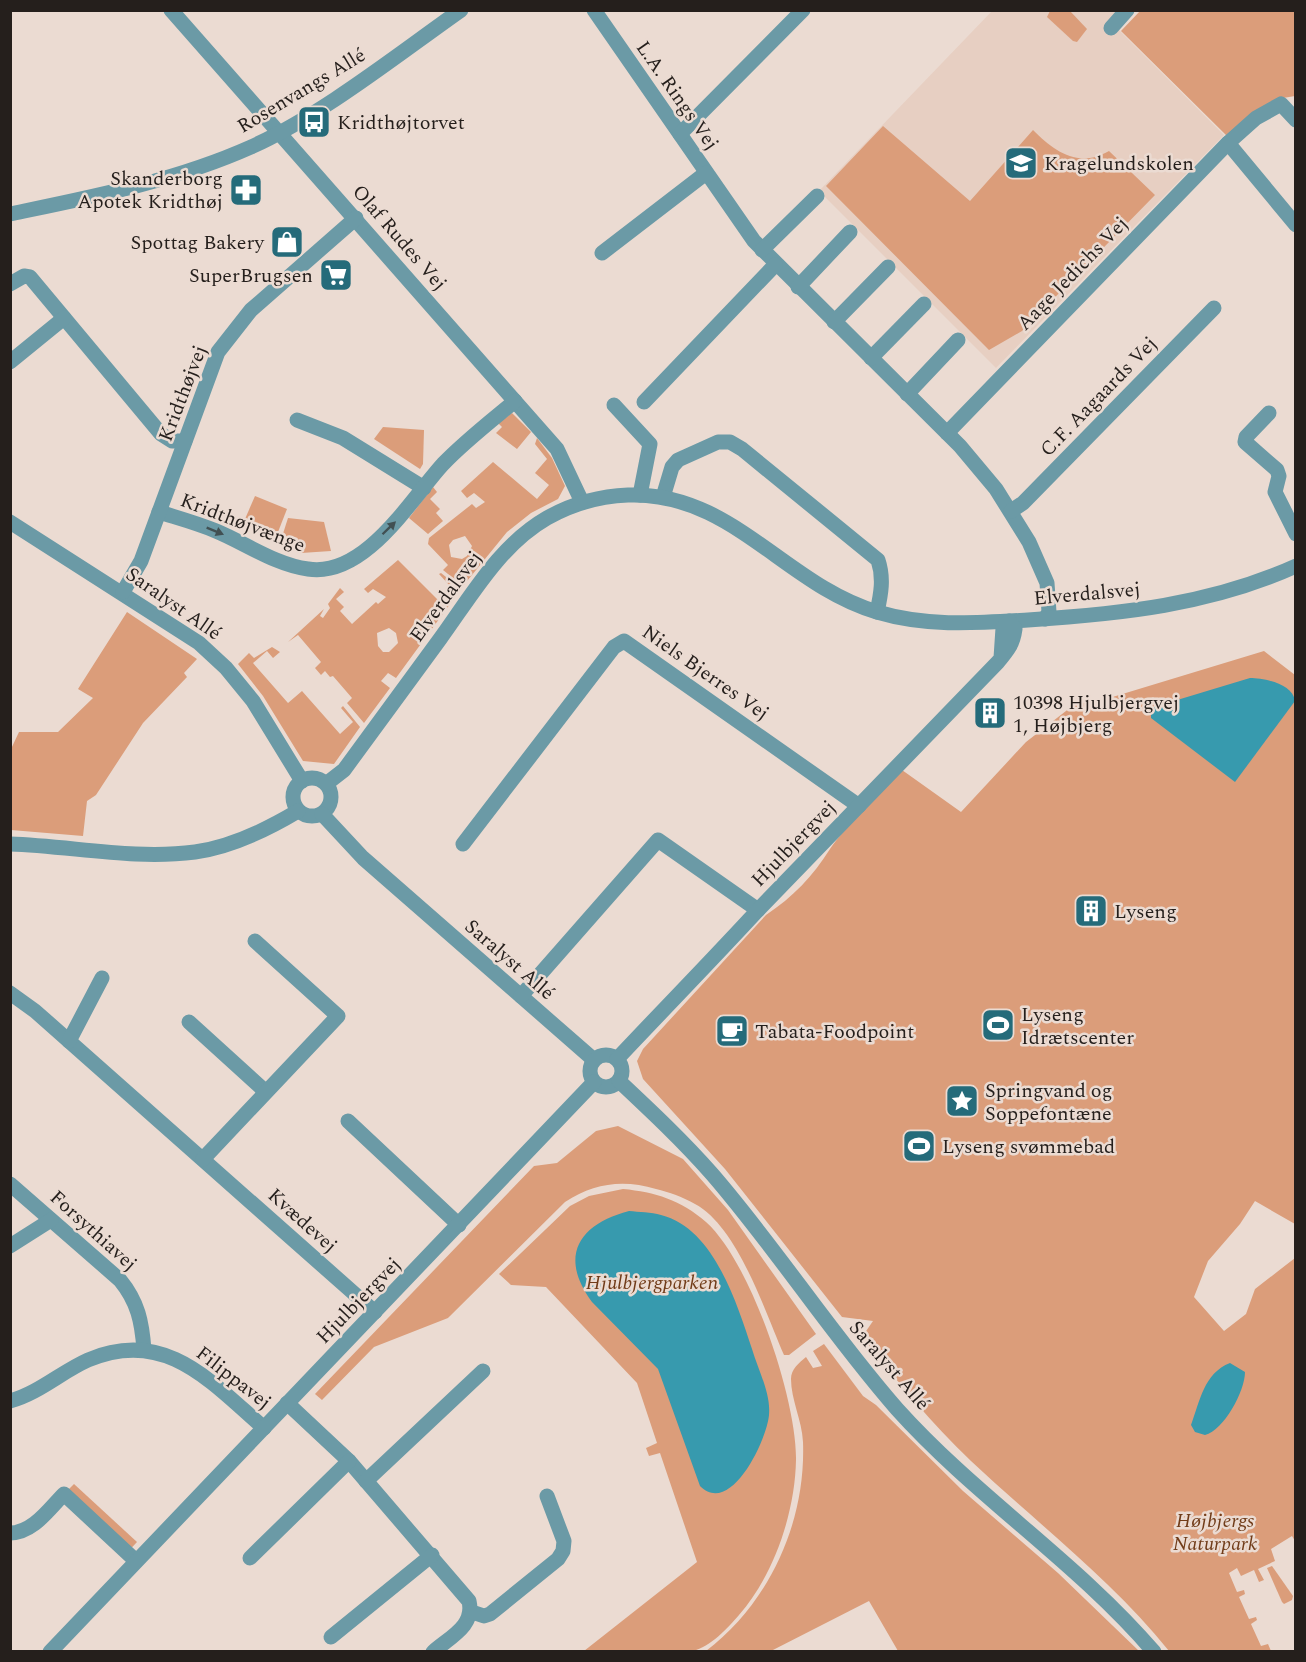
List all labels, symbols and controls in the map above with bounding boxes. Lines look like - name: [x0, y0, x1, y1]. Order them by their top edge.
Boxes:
- street label: L.A. Rings Vej: [628, 35, 726, 157]
- street label: Rosenvangs Allé: [232, 40, 372, 141]
- bus stop icon: Kridthøjtorvet: [296, 104, 332, 140]
- place label: Kridthøjtorvet: [337, 108, 465, 138]
- school or university icon: Kragelundskolen: [1003, 145, 1039, 181]
- place label: Kragelundskolen: [1044, 149, 1194, 179]
- place label: Skanderborg Apotek Kridthøj: [77, 164, 223, 217]
- pharmacy icon: Skanderborg Apotek Kridthøj: [228, 172, 264, 208]
- street label: Olaf Rudes Vej: [345, 178, 454, 297]
- street label: Aage Jedichs Vej: [1010, 210, 1135, 338]
- shop icon: Spottag Bakery: [269, 224, 305, 260]
- place label: Spottag Bakery: [131, 228, 265, 258]
- supermarket icon: SuperBrugsen: [318, 257, 354, 293]
- place label: SuperBrugsen: [189, 261, 313, 291]
- street label: C.F. Aagaards Vej: [1033, 330, 1164, 464]
- street label: Kridthøjvej: [151, 341, 215, 446]
- street label: Kridthøjvænge: [176, 485, 310, 561]
- one-way arrow: [381, 522, 395, 536]
- one-way arrow: [206, 526, 224, 536]
- street label: Elverdalsvej: [402, 544, 489, 649]
- street label: Saralyst Allé: [119, 560, 228, 648]
- street label: Elverdalsvej: [1032, 574, 1142, 614]
- street label: Niels Bjerres Vej: [636, 618, 775, 728]
- place label: 10398 Hjulbjergvej 1, Højbjerg: [1013, 688, 1179, 741]
- building icon: 10398 Hjulbjergvej 1, Højbjerg: [972, 695, 1008, 731]
- street label: Hjulbjergvej: [744, 793, 843, 894]
- building icon: Lyseng: [1073, 893, 1109, 929]
- place label: Lyseng: [1114, 897, 1177, 927]
- street label: Saralyst Allé: [458, 912, 561, 1008]
- place label: Lyseng Idrætscenter: [1021, 1000, 1134, 1053]
- sports icon: Lyseng Idrætscenter: [980, 1007, 1016, 1043]
- cafe icon: Tabata-Foodpoint: [714, 1013, 750, 1049]
- place label: Tabata-Foodpoint: [755, 1017, 914, 1047]
- place label: Springvand og Soppefontæne: [985, 1076, 1113, 1129]
- place icon: Springvand og Soppefontæne: [944, 1083, 980, 1119]
- sports icon: Lyseng svømmebad: [901, 1128, 937, 1164]
- place label: Lyseng svømmebad: [942, 1132, 1115, 1162]
- street label: Kvædevej: [261, 1181, 344, 1260]
- street label: Forsythiavej: [43, 1183, 144, 1278]
- street label: Hjulbjergvej: [309, 1250, 408, 1351]
- park label: Hjulbjergparken: [586, 1268, 719, 1298]
- street label: Saralyst Allé: [842, 1314, 937, 1418]
- street label: Filippavej: [189, 1339, 278, 1417]
- park label: Højbjergs Naturpark: [1173, 1506, 1258, 1559]

